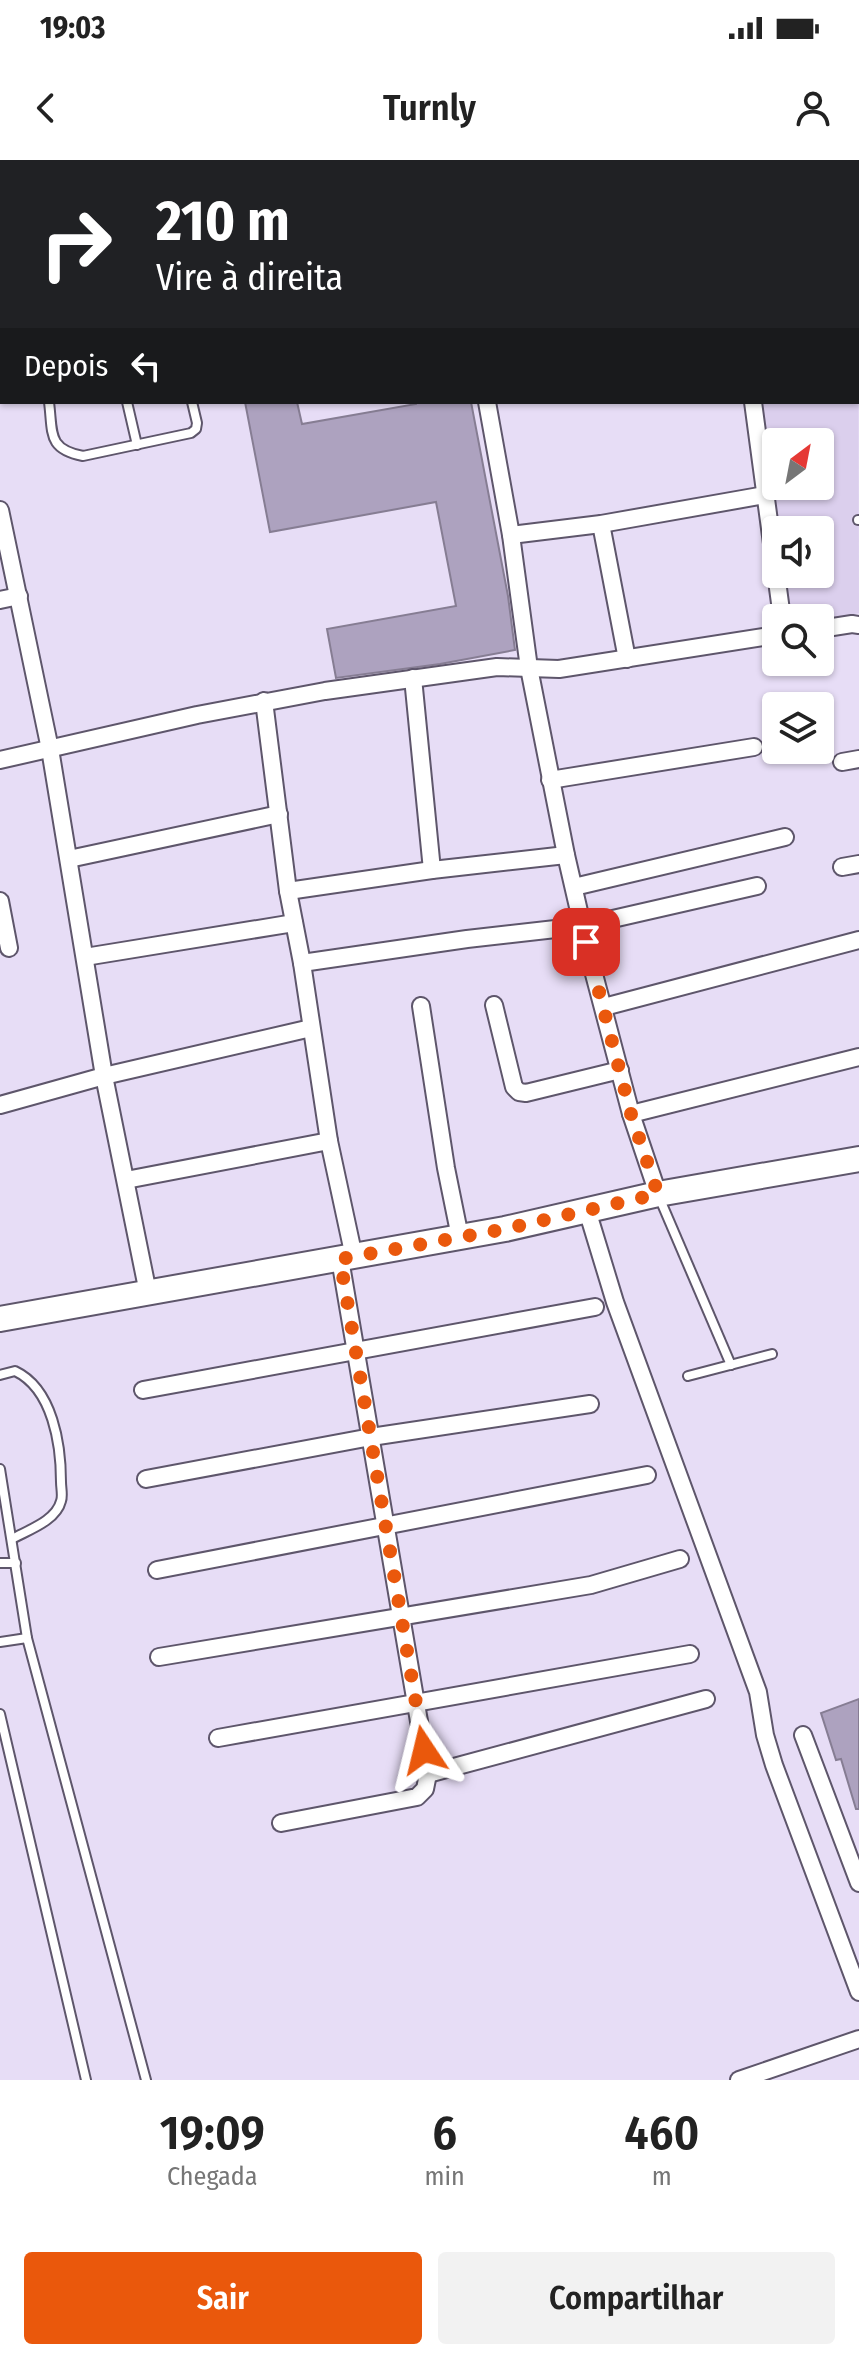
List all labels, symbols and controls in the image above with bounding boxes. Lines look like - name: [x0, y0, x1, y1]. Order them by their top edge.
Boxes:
- text: 19:03: [40, 10, 105, 46]
- icon: back: [24, 86, 68, 130]
- text: Turnly: [383, 86, 476, 130]
- icon: person: [791, 86, 835, 130]
- text: 210 m: [156, 188, 290, 255]
- icon: right: [24, 192, 128, 296]
- text: Vire à direita: [156, 256, 343, 300]
- icon: left: [124, 344, 168, 388]
- text: Depois: [24, 348, 108, 384]
- north arrow: [762, 428, 834, 500]
- map controls: [762, 428, 834, 764]
- button: sound: [762, 516, 834, 588]
- button: search: [762, 604, 834, 676]
- button: layers: [762, 692, 834, 764]
- pin: [552, 908, 620, 976]
- icon: arrive: [564, 920, 608, 964]
- position arrow: [382, 1708, 466, 1792]
- text: 19:09: [160, 2104, 265, 2162]
- text: 6: [432, 2104, 457, 2162]
- text: 460: [624, 2104, 699, 2162]
- text: Chegada: [167, 2161, 258, 2192]
- text: min: [424, 2161, 465, 2192]
- text: m: [652, 2161, 672, 2192]
- button: Sair: [24, 2252, 422, 2344]
- button: Compartilhar: [438, 2252, 835, 2344]

